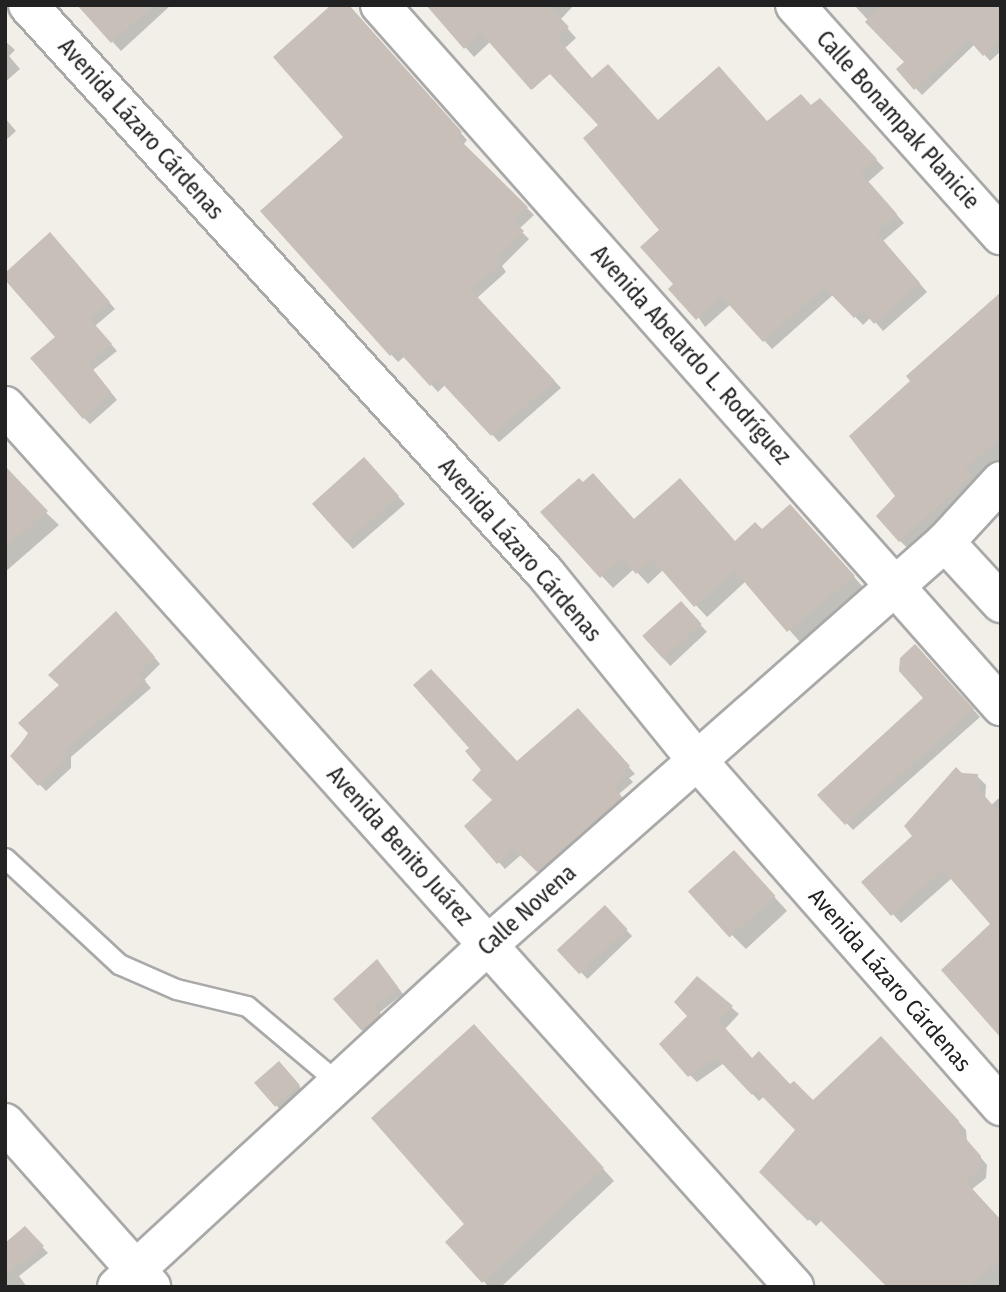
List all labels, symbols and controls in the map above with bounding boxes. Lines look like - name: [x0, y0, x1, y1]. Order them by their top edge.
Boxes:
- street label: Calle Bonampak Planicie: [811, 25, 985, 215]
- street label: Avenida Lázaro Cárdenas: [53, 33, 229, 225]
- street label: Avenida Abelardo L. Rodríguez: [586, 240, 796, 470]
- street label: Avenida Lázaro Cárdenas: [433, 453, 607, 647]
- street label: Avenida Benito Juárez: [321, 761, 479, 931]
- street label: Calle Novena: [472, 859, 582, 961]
- street label: Avenida Lázaro Cárdenas: [803, 883, 977, 1077]

